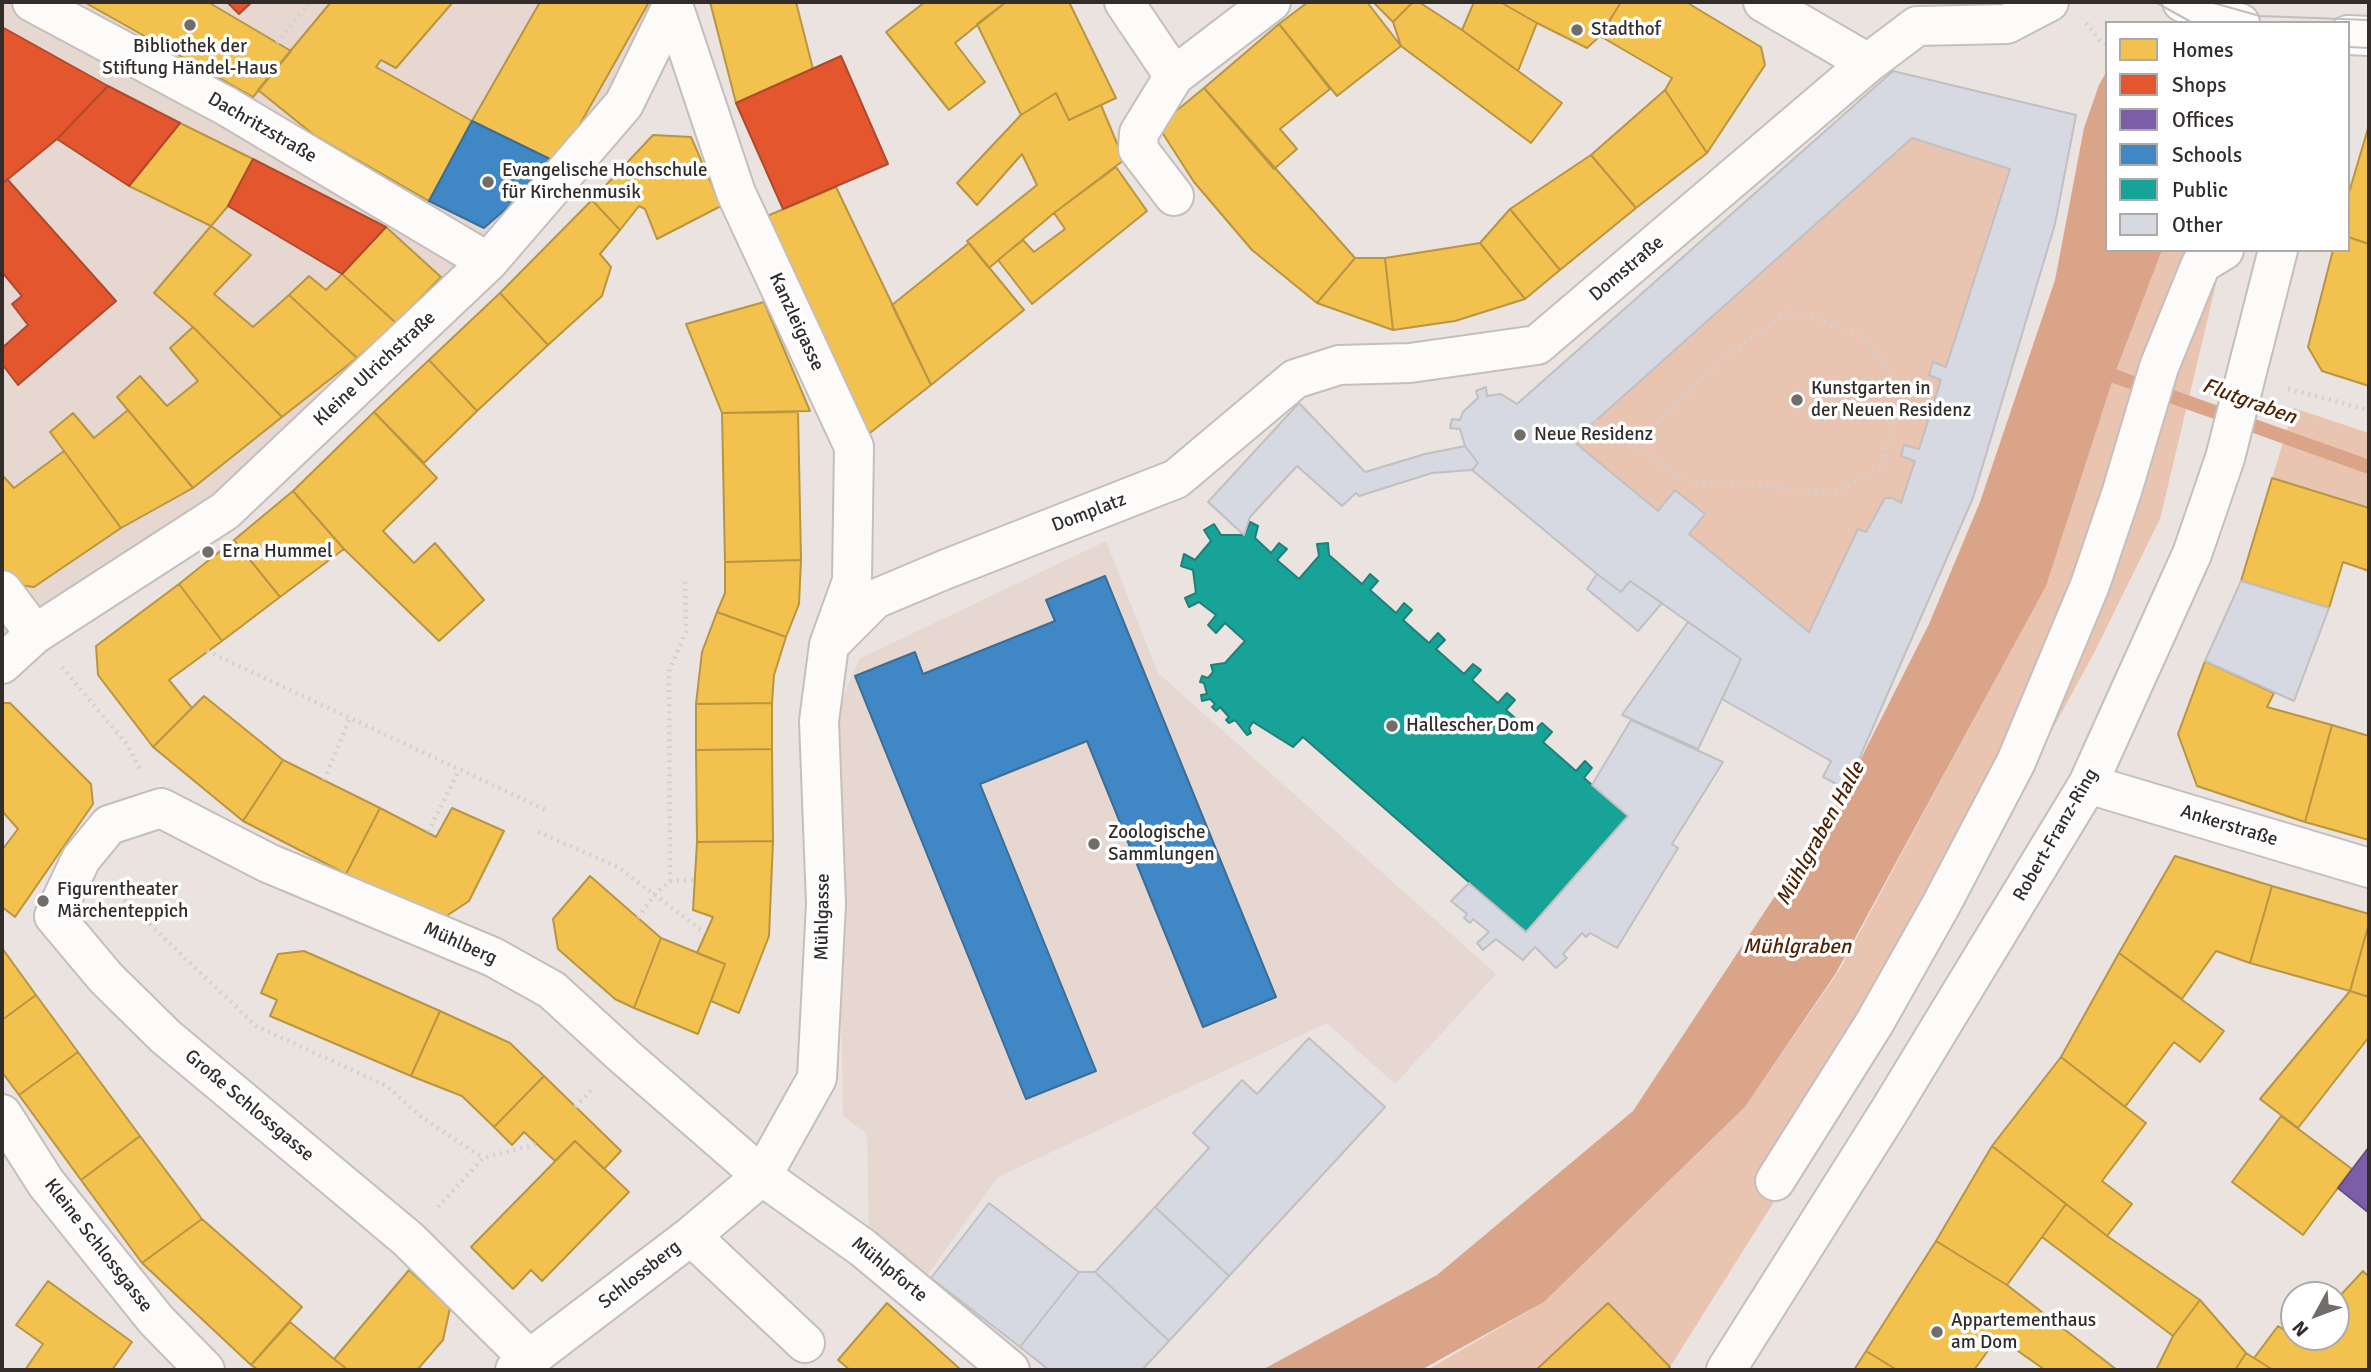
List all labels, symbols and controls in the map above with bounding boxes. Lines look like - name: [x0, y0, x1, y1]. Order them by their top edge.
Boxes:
- marker: Bibliothek der Stiftung Händel-Haus: [182, 17, 198, 33]
- place label: Stadthof: [1591, 19, 1661, 41]
- legend: [2105, 21, 2350, 252]
- marker: Stadthof: [1569, 22, 1585, 38]
- place label: Bibliothek der Stiftung Händel-Haus: [102, 36, 278, 80]
- text: Homes: [2172, 37, 2234, 63]
- text: Shops: [2172, 72, 2226, 98]
- street label: Dachritzstraße: [204, 88, 320, 168]
- text: Offices: [2172, 107, 2234, 133]
- text: Schools: [2172, 142, 2242, 168]
- place label: Evangelische Hochschule für Kirchenmusik: [502, 160, 707, 204]
- marker: Evangelische Hochschule für Kirchenmusik: [480, 174, 496, 190]
- text: Public: [2172, 177, 2228, 203]
- text: Other: [2172, 212, 2223, 238]
- street label: Domstraße: [1585, 231, 1669, 307]
- street label: Kanzleigasse: [763, 269, 829, 375]
- street label: Kleine Ulrichstraße: [309, 307, 441, 431]
- water label: Flutgraben: [2199, 373, 2299, 431]
- place label: Kunstgarten in der Neuen Residenz: [1811, 378, 1971, 422]
- marker: Kunstgarten in der Neuen Residenz: [1789, 392, 1805, 408]
- place label: Neue Residenz: [1534, 424, 1653, 446]
- marker: Neue Residenz: [1512, 427, 1528, 443]
- street label: Domplatz: [1049, 488, 1129, 538]
- place label: Erna Hummel: [222, 541, 333, 563]
- marker: Erna Hummel: [200, 544, 216, 560]
- place label: Hallescher Dom: [1406, 715, 1534, 737]
- marker: Hallescher Dom: [1384, 718, 1400, 734]
- water label: Mühlgraben Halle: [1771, 758, 1871, 910]
- street label: Robert-Franz-Ring: [2009, 765, 2103, 905]
- street label: Ankerstraße: [2178, 800, 2280, 852]
- place label: Zoologische Sammlungen: [1108, 822, 1214, 866]
- marker: Zoologische Sammlungen: [1086, 836, 1102, 852]
- street label: Mühlgasse: [811, 873, 835, 961]
- place label: Figurentheater Märchenteppich: [57, 879, 188, 923]
- marker: Figurentheater Märchenteppich: [35, 893, 51, 909]
- street label: Mühlberg: [420, 918, 500, 970]
- water label: Mühlgraben: [1743, 934, 1851, 960]
- street label: Große Schlossgasse: [180, 1045, 318, 1167]
- street label: Kleine Schlossgasse: [39, 1175, 157, 1317]
- street label: Mühlpforte: [846, 1232, 932, 1308]
- street label: Schlossberg: [594, 1236, 686, 1314]
- north arrow: [2280, 1281, 2350, 1351]
- place label: Appartementhaus am Dom: [1951, 1310, 2096, 1354]
- text: N: [2287, 1316, 2314, 1341]
- marker: Appartementhaus am Dom: [1929, 1324, 1945, 1340]

